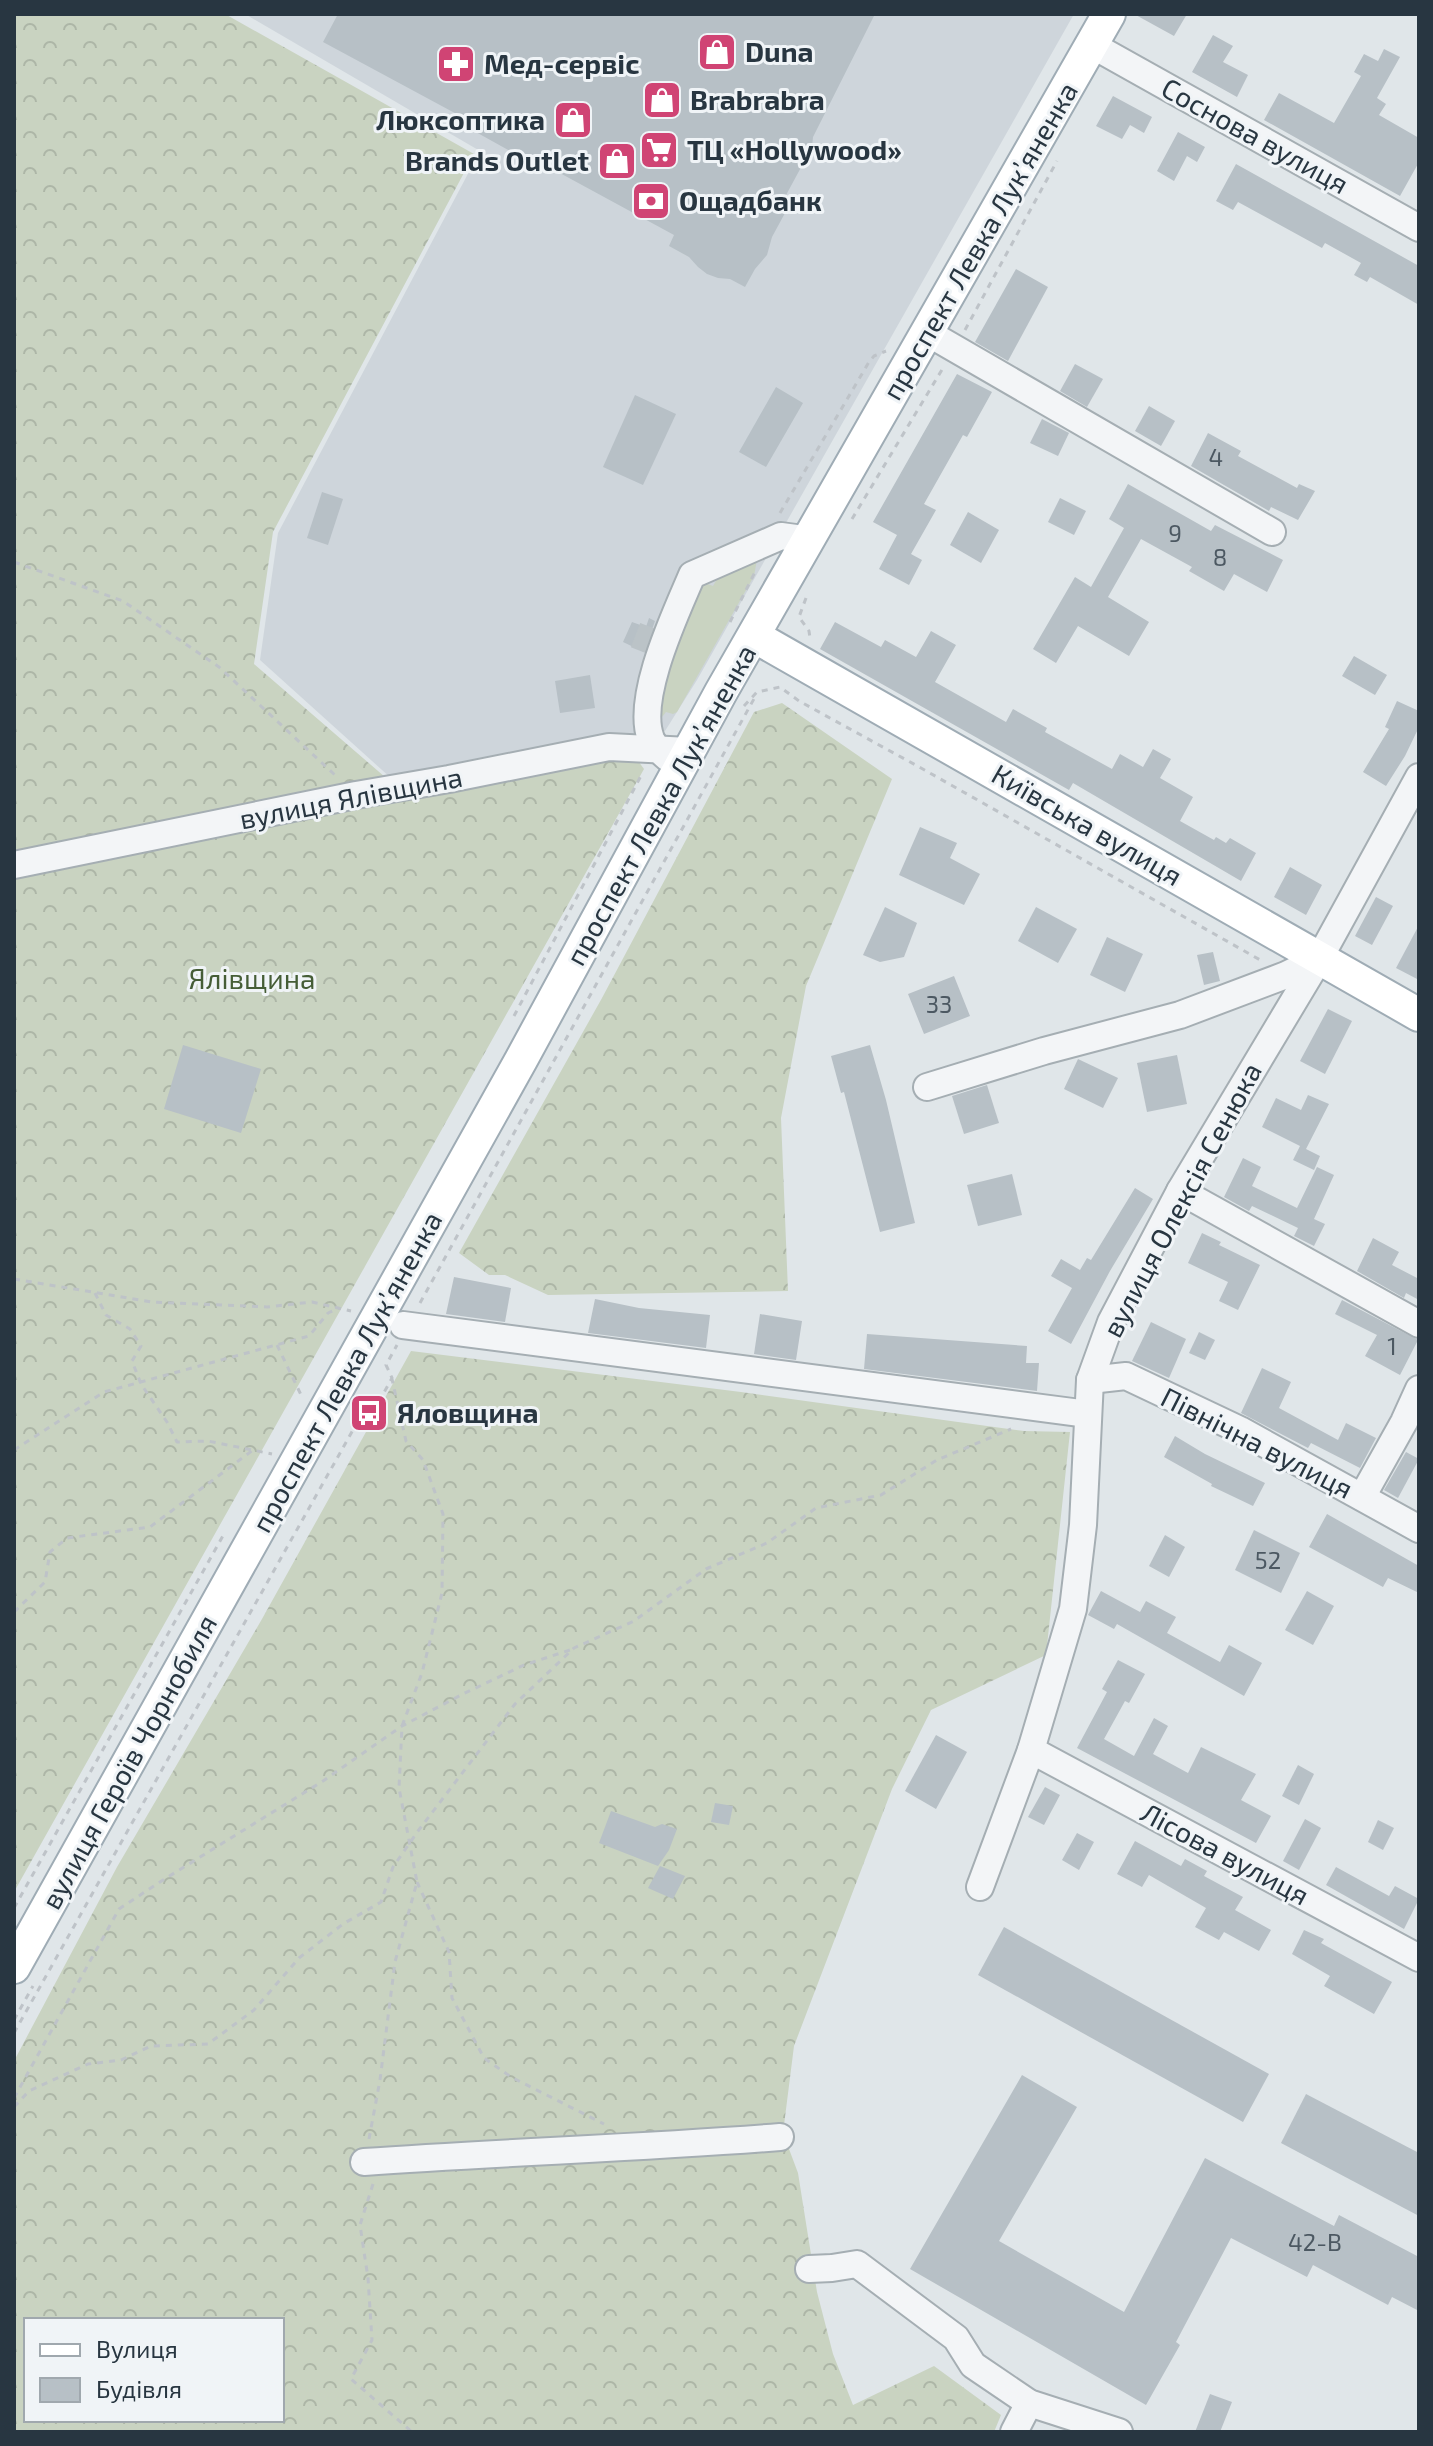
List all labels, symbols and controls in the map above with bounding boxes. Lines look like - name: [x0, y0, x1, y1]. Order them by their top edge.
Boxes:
- shop icon: Duna: [696, 31, 738, 73]
- place label: Duna: [745, 34, 814, 68]
- pharmacy icon: Мед-сервіс: [435, 43, 477, 85]
- place label: Мед-сервіс: [484, 46, 639, 80]
- street label: Соснова вулиця: [1156, 70, 1355, 200]
- street label: проспект Левка Лукʼяненка: [874, 75, 1084, 406]
- shop icon: Brabrabra: [641, 79, 683, 121]
- place label: Brabrabra: [690, 82, 825, 116]
- shop icon: Люксоптика: [552, 99, 594, 141]
- place label: Люксоптика: [376, 102, 545, 136]
- supermarket icon: ТЦ «Hollywood»: [638, 129, 680, 171]
- place label: ТЦ «Hollywood»: [687, 132, 902, 166]
- shop icon: Brands Outlet: [596, 140, 638, 182]
- place label: Brands Outlet: [405, 143, 589, 177]
- bank icon: Ощадбанк: [630, 180, 672, 222]
- place label: Ощадбанк: [679, 183, 822, 217]
- house number: 4: [1209, 442, 1223, 471]
- house number: 9: [1168, 518, 1182, 547]
- house number: 8: [1213, 542, 1227, 571]
- street label: проспект Левка Лукʼяненка: [558, 638, 763, 971]
- street label: Київська вулиця: [986, 756, 1189, 892]
- street label: вулиця Ялівщина: [236, 759, 465, 835]
- park label: Ялівщина: [189, 961, 315, 995]
- house number: 33: [926, 989, 952, 1018]
- street label: вулиця Олексія Сенюка: [1094, 1056, 1268, 1343]
- street label: проспект Левка Лукʼяненка: [244, 1205, 449, 1538]
- house number: 1: [1387, 1331, 1397, 1360]
- street label: Північна вулиця: [1156, 1379, 1359, 1505]
- bus stop icon: Яловщина: [348, 1392, 390, 1434]
- place label: Яловщина: [397, 1395, 539, 1429]
- house number: 52: [1255, 1545, 1281, 1574]
- street label: вулиця Героїв Чорнобиля: [33, 1608, 223, 1915]
- street label: Лісова вулиця: [1136, 1795, 1315, 1912]
- house number: 42-В: [1288, 2227, 1342, 2256]
- legend: [24, 2318, 284, 2422]
- text: Вулиця: [96, 2334, 178, 2364]
- text: Будівля: [96, 2374, 182, 2404]

